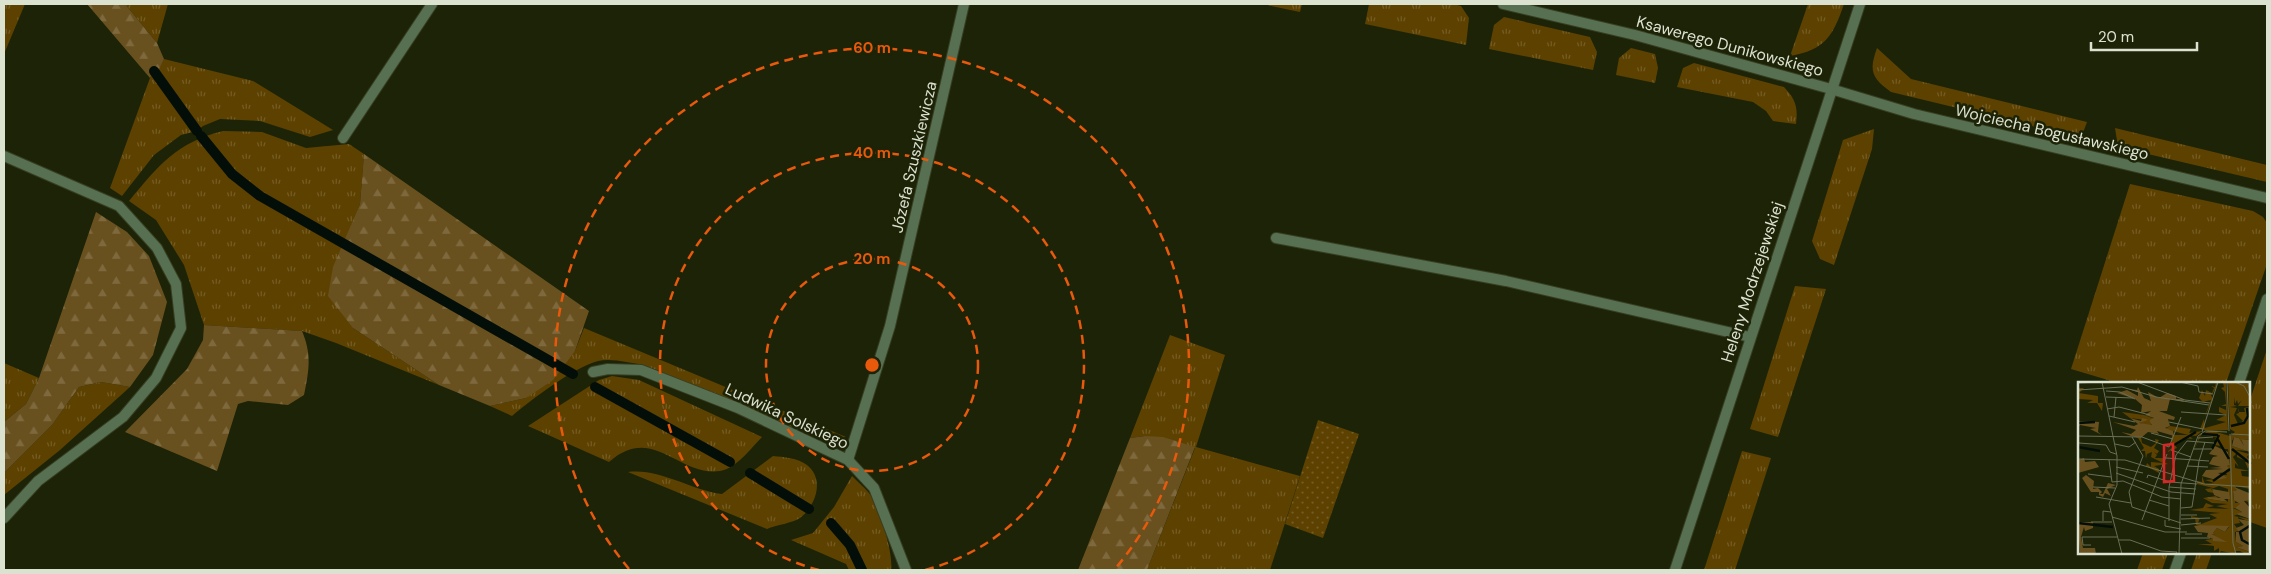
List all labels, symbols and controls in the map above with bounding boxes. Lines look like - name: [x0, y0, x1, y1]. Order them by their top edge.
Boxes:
- street label: Ksawerego Dunikowskiego: [1634, 11, 1826, 81]
- scale bar: [2091, 20, 2197, 52]
- text: 20 m: [2098, 27, 2134, 47]
- text: 60 m: [853, 38, 891, 58]
- street label: Józefa Szuszkiewicza: [886, 79, 942, 235]
- street label: Wojciecha Bogusławskiego: [1953, 99, 2151, 165]
- text: 40 m: [853, 143, 891, 163]
- street label: Heleny Modrzejewskiej: [1716, 199, 1788, 365]
- text: 20 m: [854, 249, 890, 269]
- centre of rings: [863, 356, 881, 374]
- street label: Ludwika Solskiego: [722, 378, 852, 454]
- inset map: [2078, 382, 2251, 554]

